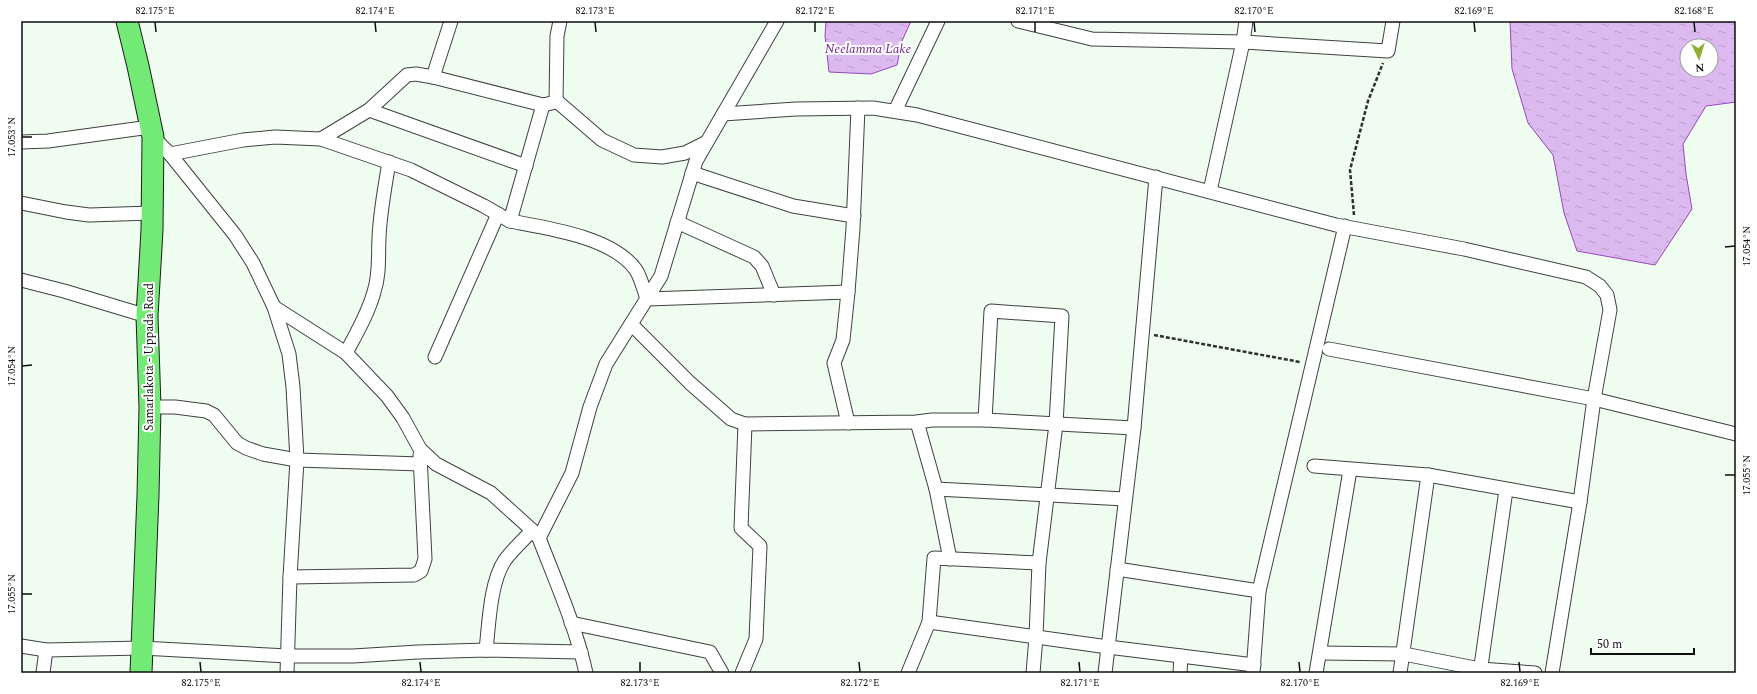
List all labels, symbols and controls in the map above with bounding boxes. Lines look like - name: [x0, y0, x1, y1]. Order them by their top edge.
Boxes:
- text: 82.175°E: [135, 3, 175, 19]
- text: 82.174°E: [355, 3, 395, 19]
- text: 82.173°E: [575, 3, 615, 19]
- text: 82.172°E: [795, 3, 835, 19]
- text: 82.171°E: [1015, 3, 1055, 19]
- text: 82.170°E: [1234, 3, 1274, 19]
- text: 82.169°E: [1454, 3, 1494, 19]
- text: 82.168°E: [1674, 3, 1714, 19]
- north arrow: [1679, 38, 1719, 78]
- water label: Neelamma Lake: [825, 39, 911, 59]
- text: N: [1695, 59, 1705, 76]
- text: 17.053°N: [4, 117, 20, 157]
- text: 17.054°N: [1739, 226, 1755, 266]
- street label: Samarlakota - Uppada Road: [140, 283, 159, 431]
- text: 17.054°N: [4, 346, 20, 386]
- text: 17.055°N: [1739, 455, 1755, 495]
- text: 17.055°N: [4, 574, 20, 614]
- scale bar: [1591, 630, 1694, 656]
- text: 50 m: [1597, 635, 1622, 654]
- text: 82.175°E: [181, 675, 221, 691]
- text: 82.174°E: [401, 675, 441, 691]
- text: 82.173°E: [620, 675, 660, 691]
- text: 82.172°E: [840, 675, 880, 691]
- text: 82.171°E: [1060, 675, 1100, 691]
- text: 82.170°E: [1280, 675, 1320, 691]
- text: 82.169°E: [1500, 675, 1540, 691]

